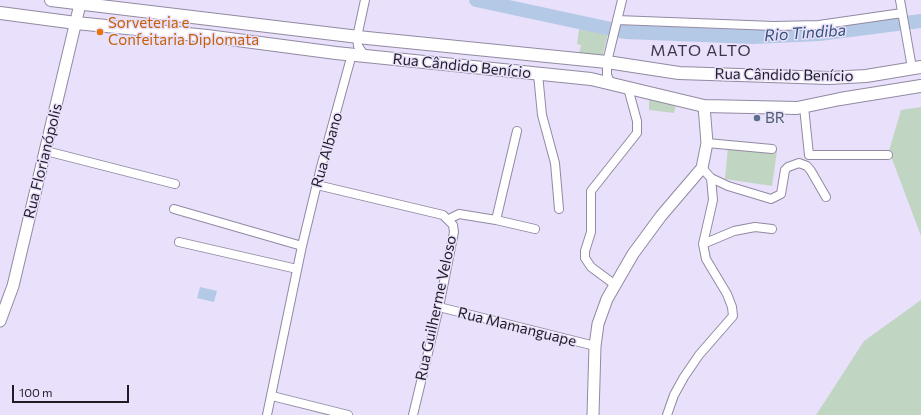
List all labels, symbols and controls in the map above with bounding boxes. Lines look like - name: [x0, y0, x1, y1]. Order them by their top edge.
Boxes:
- place label: Sorveteria e Confeitaria Diplomata: [108, 14, 259, 49]
- water label: Rio Tindiba: [763, 21, 847, 45]
- marker: Sorveteria e Confeitaria Diplomata: [95, 27, 105, 37]
- district label: MATO ALTO: [650, 41, 752, 61]
- street label: Rua Cândido Benício: [392, 50, 532, 82]
- street label: Rua Cândido Benício: [714, 65, 854, 85]
- street label: Rua Florianópolis: [20, 102, 66, 220]
- place label: BR: [765, 109, 785, 127]
- street label: Rua Albano: [308, 110, 346, 190]
- marker: BR: [752, 113, 762, 123]
- street label: Rua Guilherme Veloso: [412, 234, 460, 382]
- street label: Rua Mamanguape: [456, 304, 578, 350]
- scale bar: [14, 377, 131, 403]
- text: 100 m: [19, 385, 53, 399]

